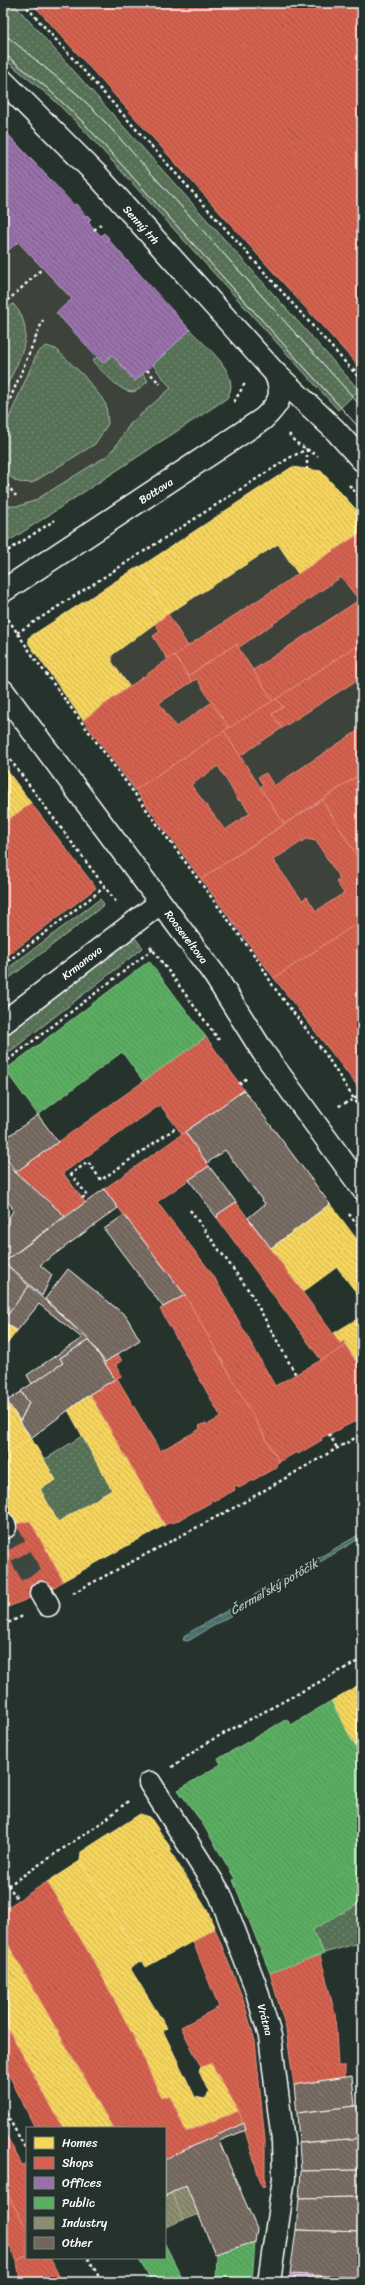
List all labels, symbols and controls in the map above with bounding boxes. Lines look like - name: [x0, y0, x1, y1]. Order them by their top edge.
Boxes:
- street label: Senný trh: [118, 201, 164, 249]
- street label: Bottova: [135, 472, 177, 509]
- street label: Rooseveltova: [159, 906, 213, 968]
- street label: Krmanova: [57, 941, 107, 985]
- water label: Čermeľský potôčik: [226, 1552, 324, 1621]
- street label: Vrátna: [252, 2002, 278, 2038]
- legend: [26, 2127, 166, 2259]
- text: Homes: [62, 2132, 98, 2154]
- text: Shops: [62, 2152, 93, 2174]
- text: Offices: [62, 2172, 102, 2194]
- text: Public: [62, 2192, 95, 2214]
- text: Industry: [61, 2212, 108, 2234]
- text: Other: [62, 2232, 93, 2254]

